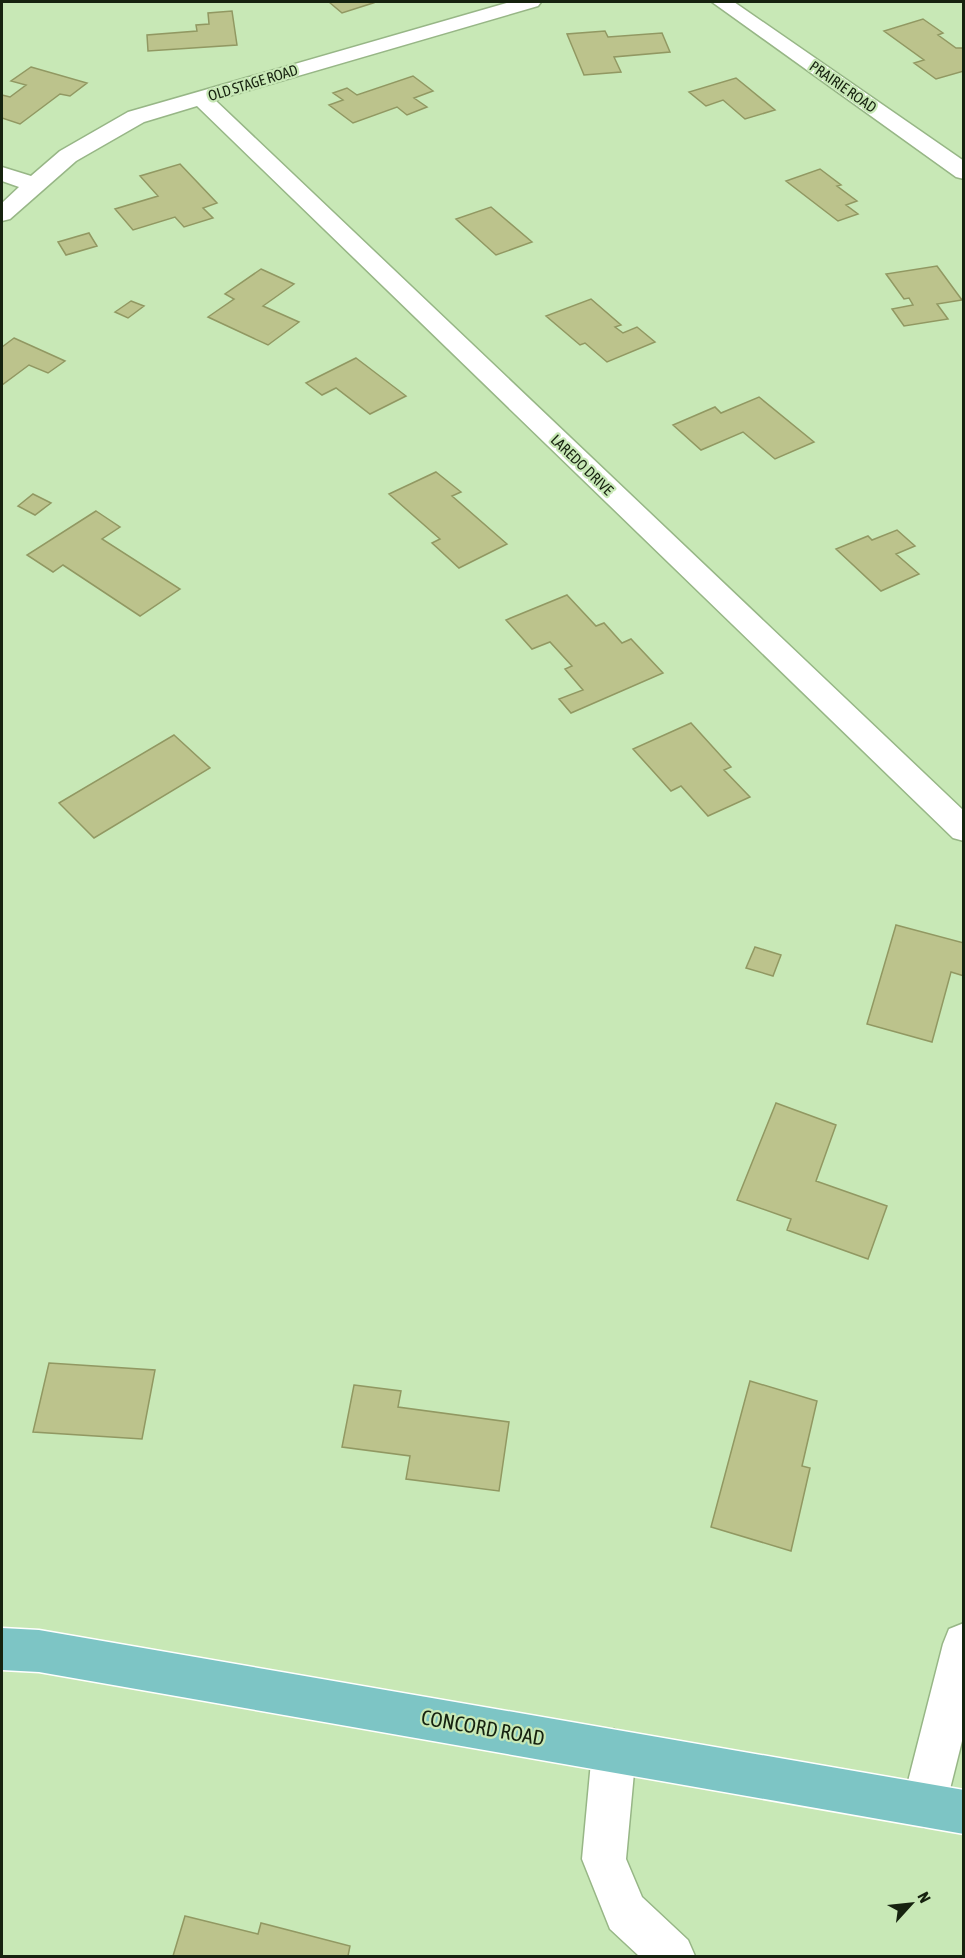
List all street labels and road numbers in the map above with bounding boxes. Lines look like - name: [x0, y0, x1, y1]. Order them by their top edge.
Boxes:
- street label: PRAIRIE ROAD: [807, 57, 880, 116]
- street label: OLD STAGE ROAD: [206, 61, 300, 104]
- street label: LAREDO DRIVE: [548, 431, 617, 499]
- street label: CONCORD ROAD: [420, 1704, 547, 1750]

